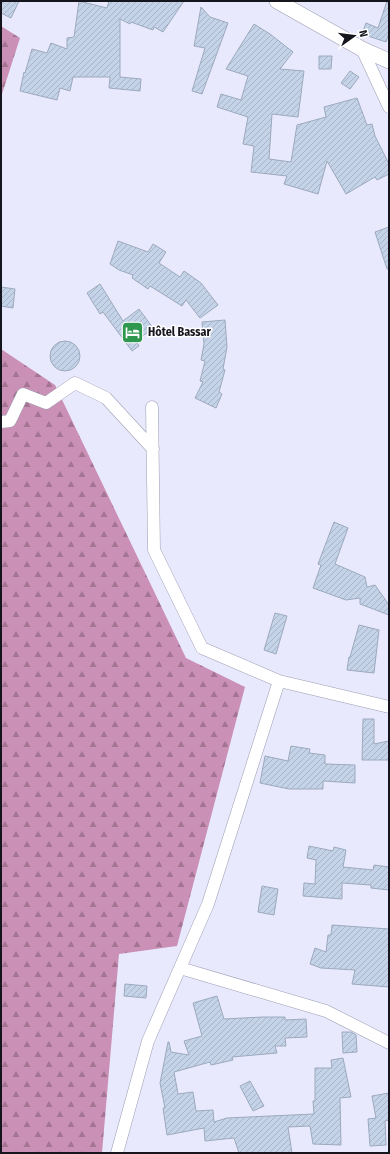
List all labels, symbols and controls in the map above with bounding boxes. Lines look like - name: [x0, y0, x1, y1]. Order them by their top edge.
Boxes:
- north arrow: [334, 16, 374, 56]
- text: N: [356, 29, 370, 38]
- hotel icon: Hôtel Bassar: [119, 319, 145, 345]
- place label: Hôtel Bassar: [148, 325, 211, 339]

